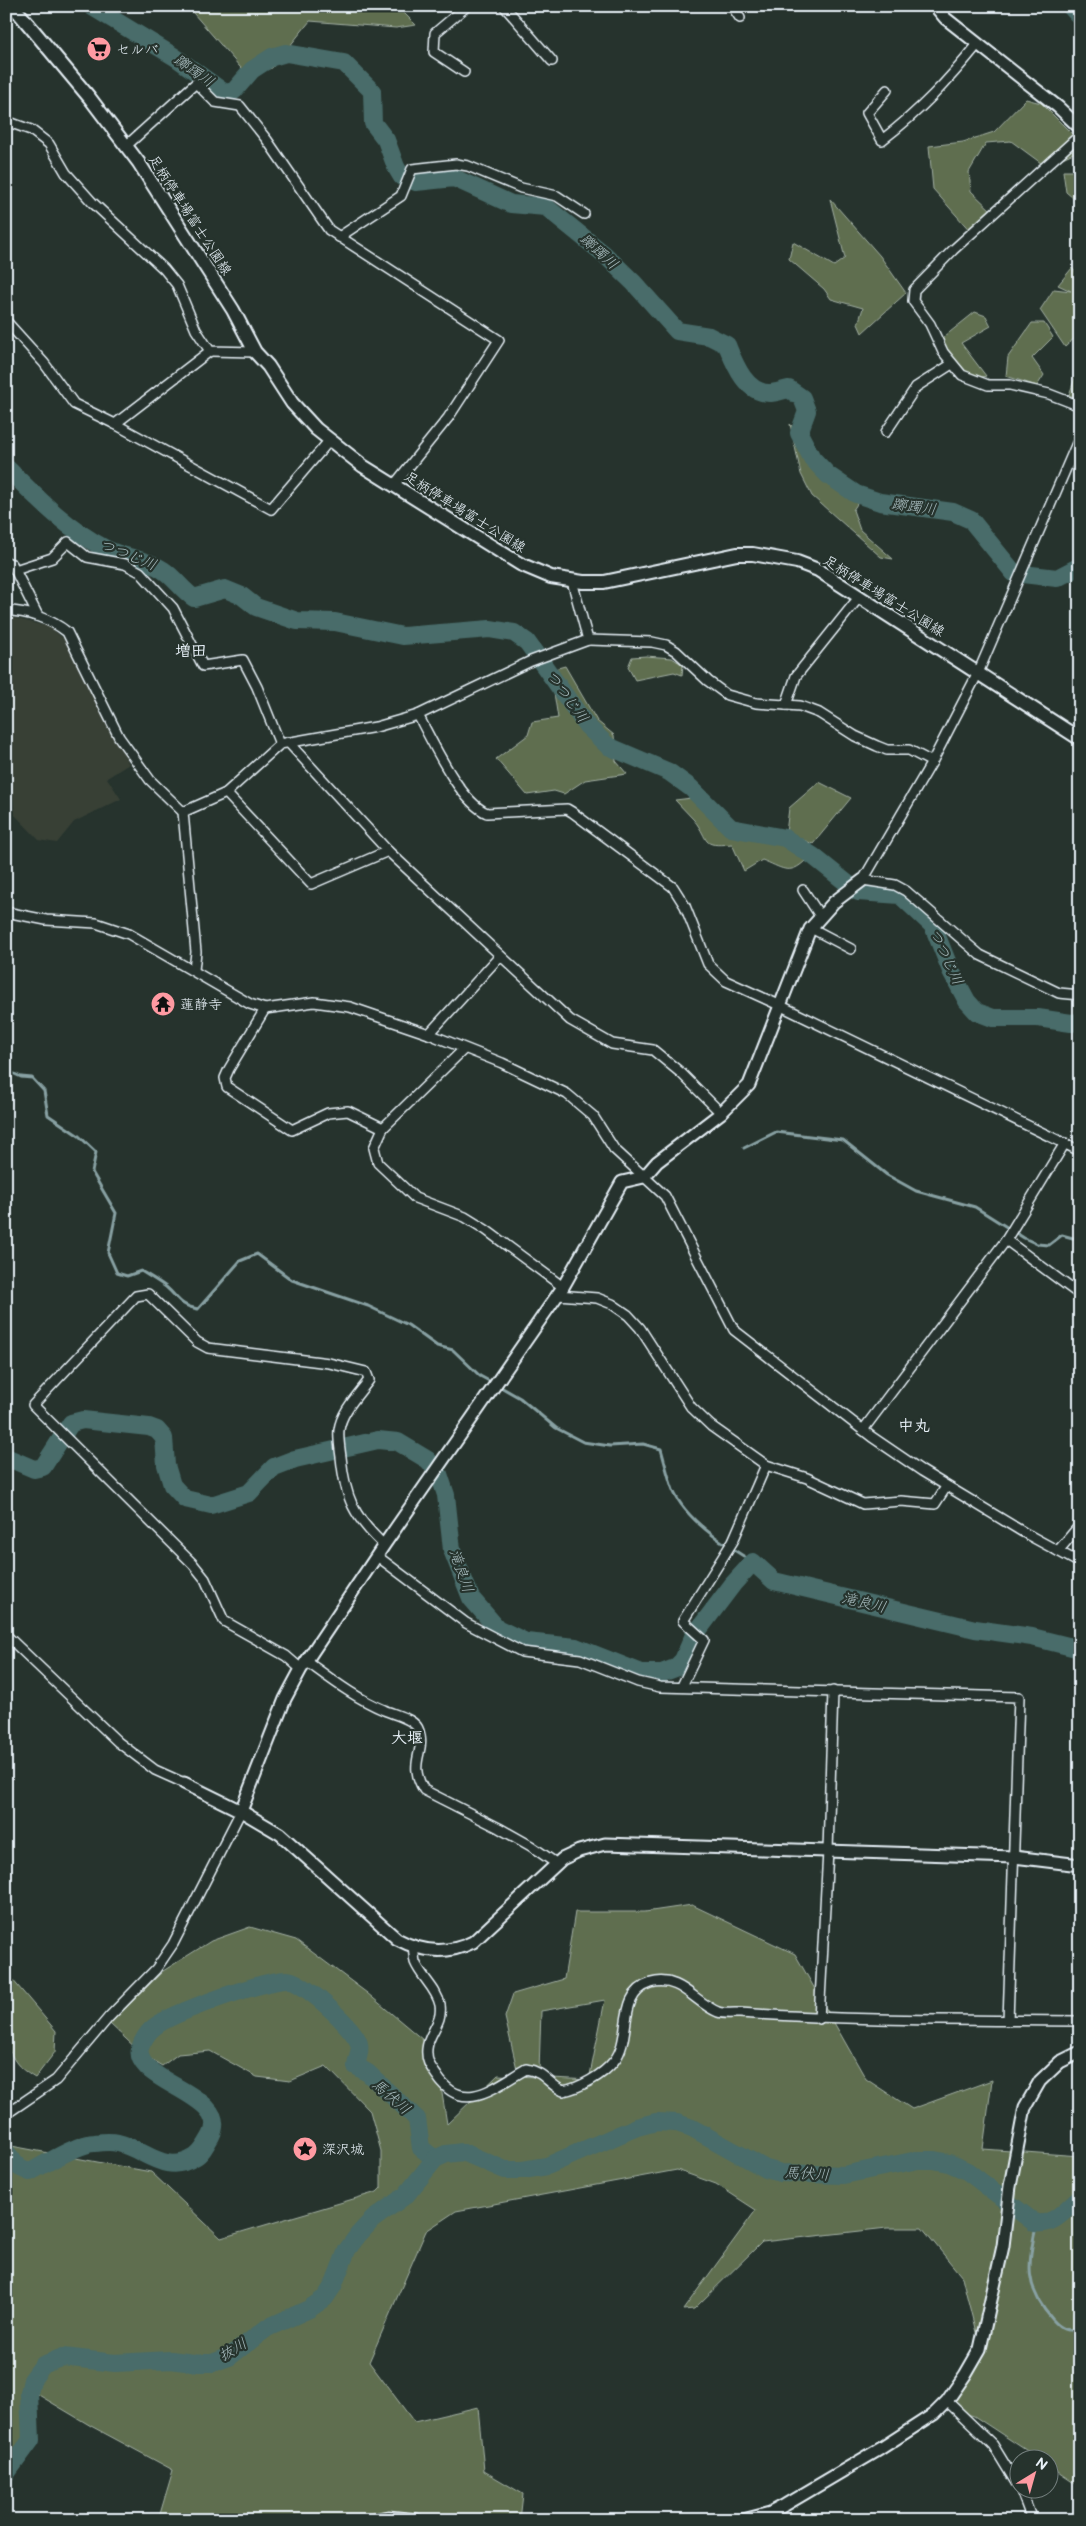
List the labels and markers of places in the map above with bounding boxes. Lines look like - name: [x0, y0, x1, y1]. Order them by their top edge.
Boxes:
- supermarket icon: セルバ: [86, 36, 112, 62]
- place label: セルバ: [116, 41, 159, 58]
- temple icon: 蓮静寺: [150, 991, 176, 1017]
- place label: 蓮静寺: [180, 996, 222, 1013]
- place icon: 深沢城: [292, 2136, 318, 2162]
- place label: 深沢城: [322, 2141, 364, 2158]

